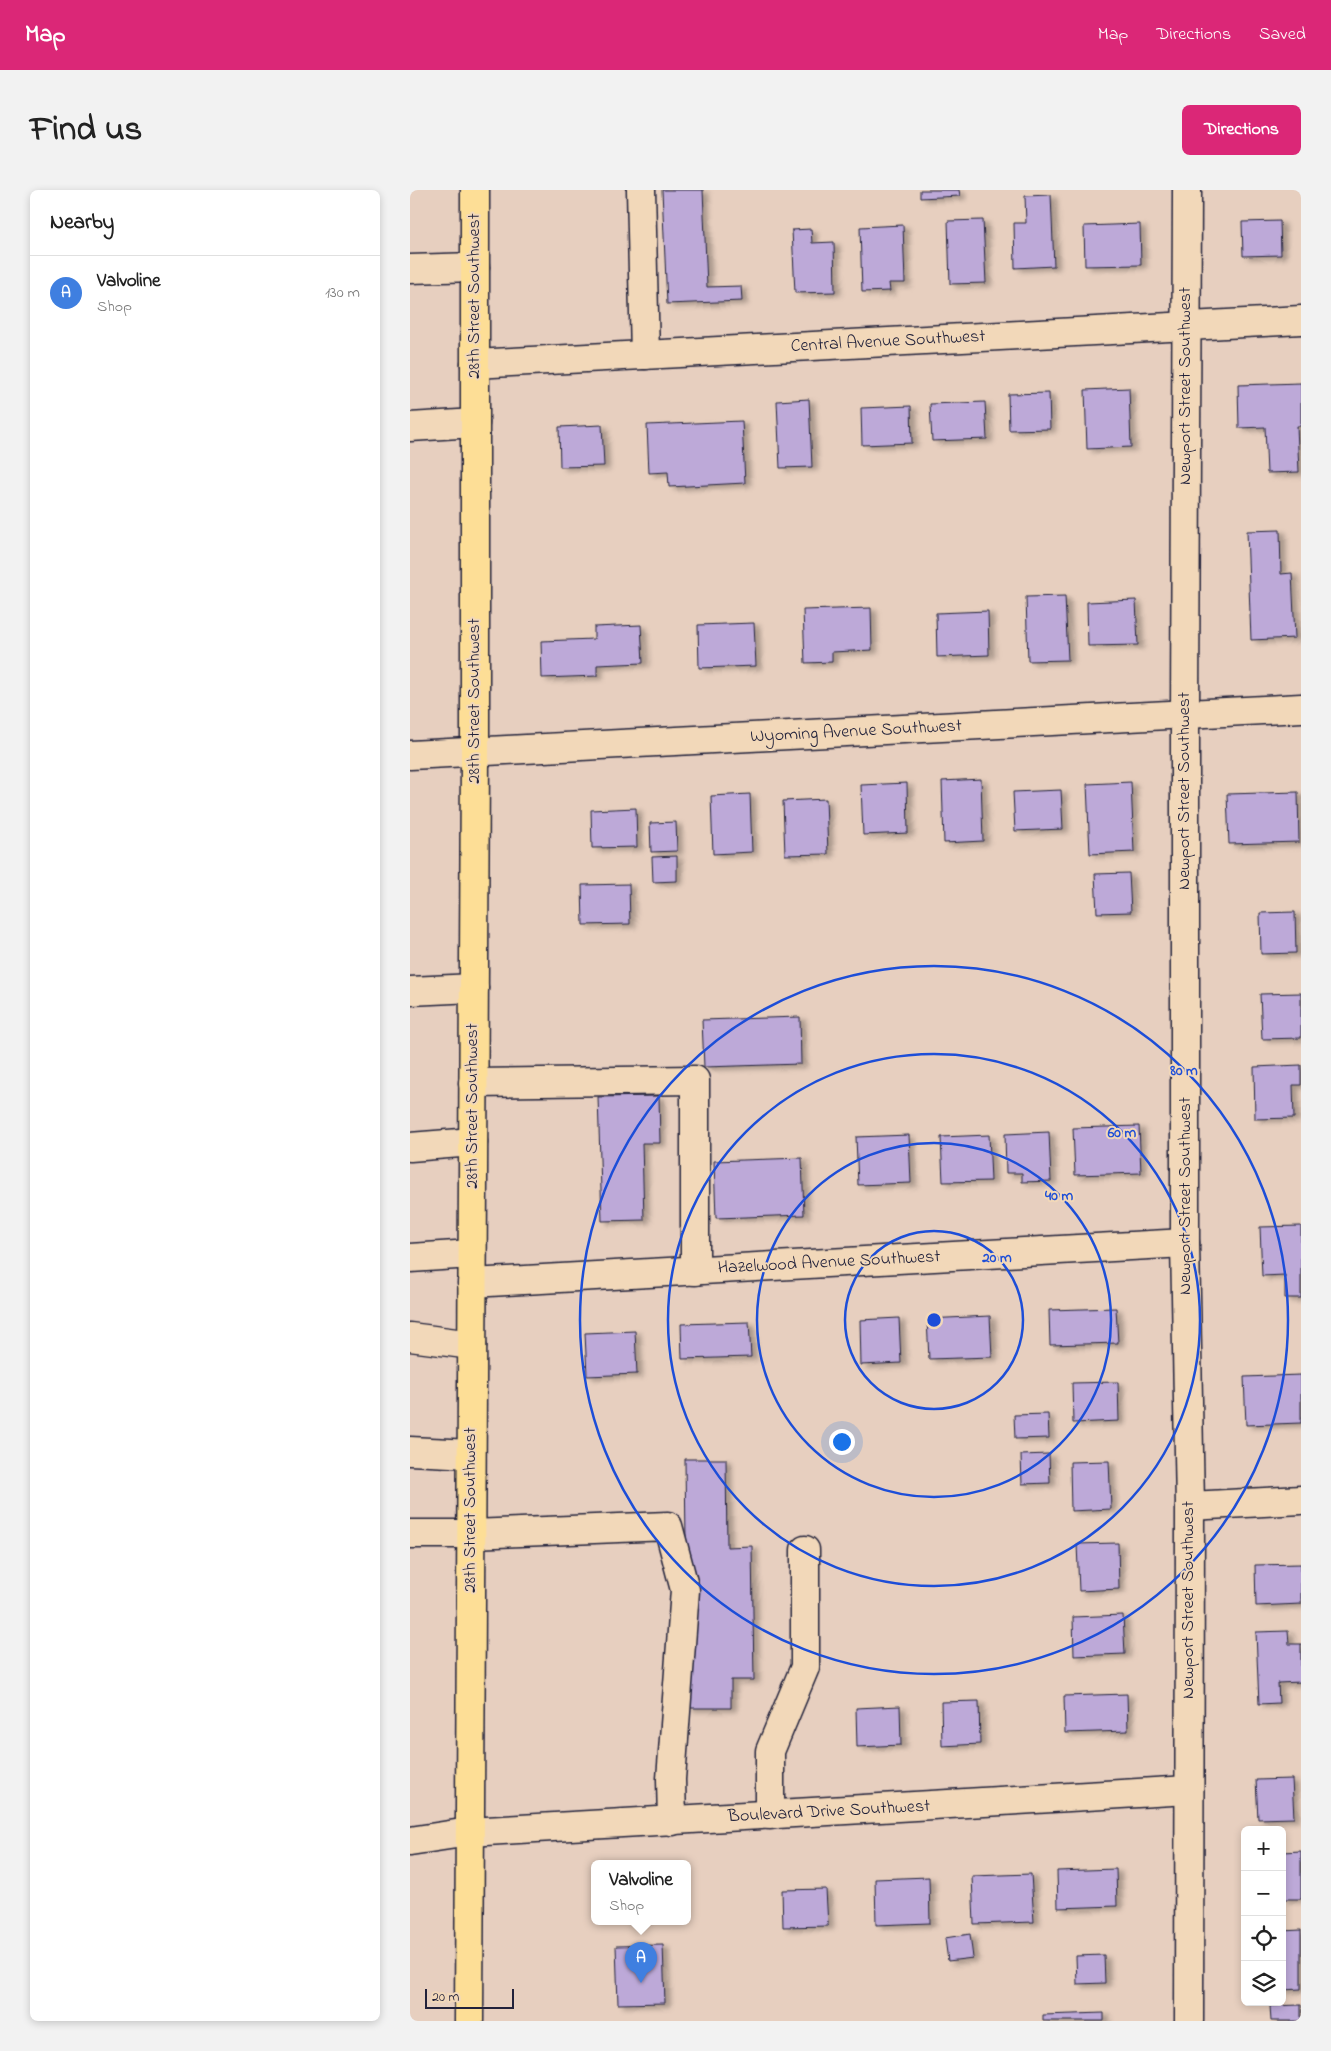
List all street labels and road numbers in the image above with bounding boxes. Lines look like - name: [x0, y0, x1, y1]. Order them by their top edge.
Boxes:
- street label: 28th Street Southwest: [462, 213, 488, 379]
- street label: Newport Street Southwest: [1173, 287, 1199, 485]
- street label: Central Avenue Southwest: [790, 324, 986, 360]
- street label: 28th Street Southwest: [462, 618, 488, 784]
- street label: Newport Street Southwest: [1172, 692, 1198, 890]
- street label: Wyoming Avenue Southwest: [750, 713, 962, 752]
- street label: 28th Street Southwest: [460, 1023, 486, 1189]
- street label: Newport Street Southwest: [1173, 1097, 1199, 1295]
- street label: Hazelwood Avenue Southwest: [717, 1244, 941, 1282]
- street label: 28th Street Southwest: [458, 1427, 484, 1593]
- street label: Newport Street Southwest: [1176, 1501, 1202, 1699]
- street label: Boulevard Drive Southwest: [726, 1794, 931, 1830]

